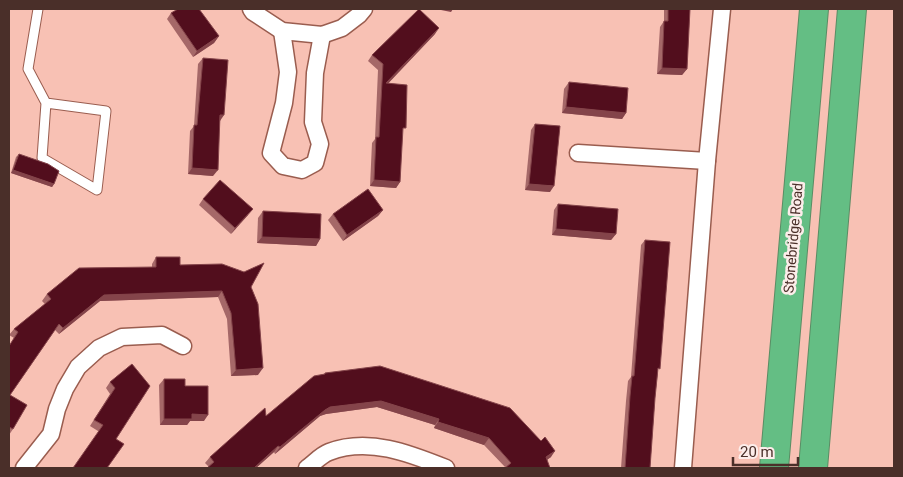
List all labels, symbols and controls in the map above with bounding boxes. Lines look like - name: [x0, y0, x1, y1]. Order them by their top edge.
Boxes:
- street label: Stonebridge Road: [780, 182, 806, 294]
- scale bar: [733, 434, 798, 466]
- text: 20 m: [740, 443, 774, 461]

